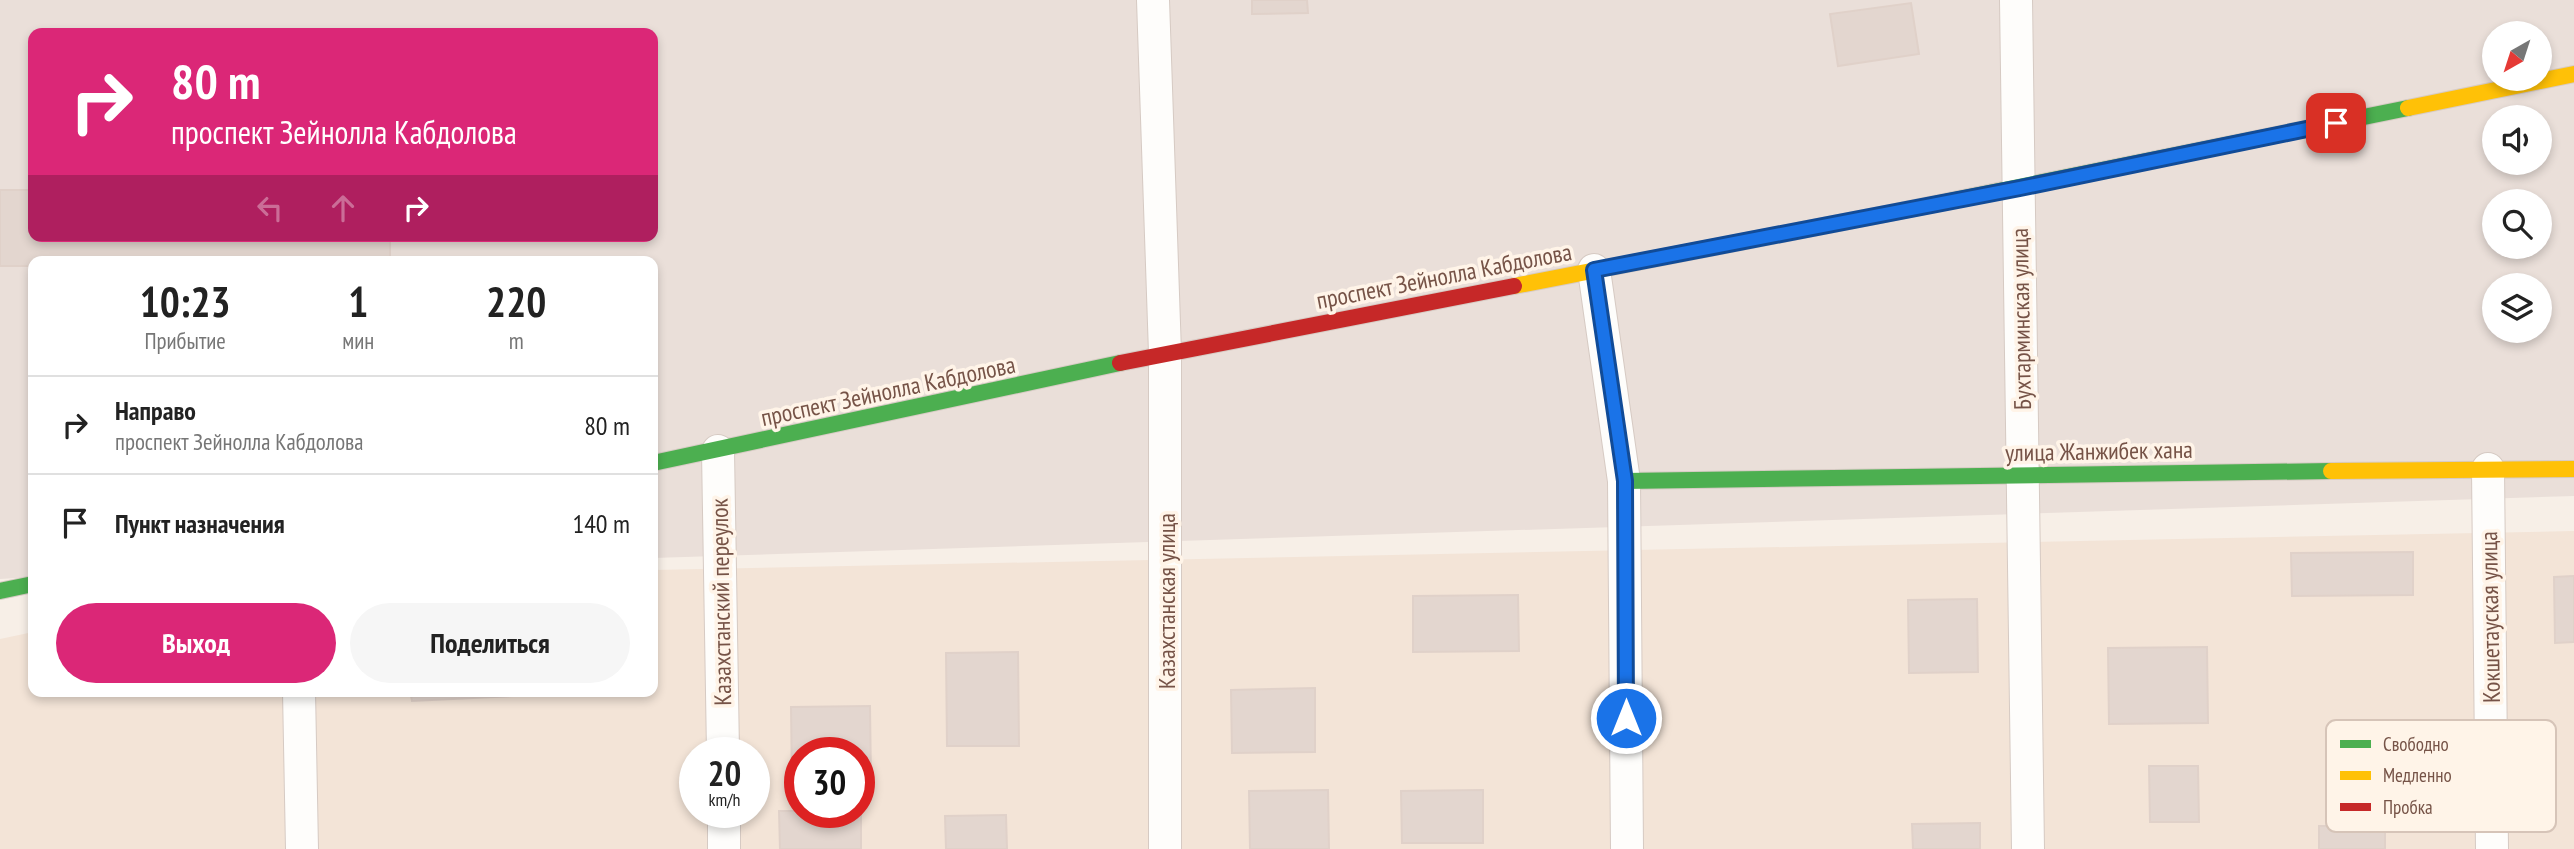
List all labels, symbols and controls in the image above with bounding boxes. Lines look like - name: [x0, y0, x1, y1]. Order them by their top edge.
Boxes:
- north arrow: [2482, 21, 2552, 91]
- map controls: [2482, 21, 2552, 343]
- text: 80 m: [171, 49, 260, 113]
- icon: right: [56, 56, 147, 147]
- pin: [2306, 93, 2366, 153]
- icon: arrive: [2317, 104, 2355, 142]
- button: sound: [2482, 105, 2552, 175]
- text: проспект Зейнолла Кабдолова: [171, 111, 517, 153]
- icon: left: [251, 189, 289, 227]
- icon: ahead: [324, 189, 362, 227]
- icon: right: [397, 189, 435, 227]
- button: search: [2482, 189, 2552, 259]
- street label: Бухтарминская улица: [2004, 228, 2038, 410]
- street label: проспект Зейнолла Кабдолова: [1314, 236, 1574, 316]
- button: layers: [2482, 273, 2552, 343]
- text: 10:23: [140, 274, 231, 329]
- text: 1: [348, 274, 368, 329]
- text: 220: [486, 274, 546, 329]
- text: Прибытие: [144, 326, 226, 355]
- text: мин: [342, 326, 374, 355]
- text: m: [509, 326, 524, 355]
- street label: проспект Зейнолла Кабдолова: [758, 349, 1018, 433]
- text: Направо: [115, 394, 196, 427]
- icon: right: [56, 406, 94, 444]
- text: 80 m: [584, 409, 630, 442]
- text: проспект Зейнолла Кабдолова: [115, 427, 364, 456]
- street label: улица Жанжибек хана: [2005, 434, 2193, 468]
- street label: Казахстанский переулок: [704, 497, 738, 706]
- icon: arrive: [56, 504, 94, 542]
- text: Пункт назначения: [115, 507, 285, 540]
- text: 140 m: [572, 507, 630, 540]
- street label: Казахстанская улица: [1151, 513, 1182, 689]
- street label: Кокшетауская улица: [2473, 531, 2507, 703]
- button: Выход: [56, 603, 336, 683]
- button: Поделиться: [350, 603, 630, 683]
- position arrow: [1589, 681, 1663, 755]
- legend: [2326, 720, 2556, 832]
- text: Свободно: [2383, 732, 2449, 756]
- speed limit sign: 30: [784, 737, 875, 828]
- text: 20: [708, 750, 741, 796]
- text: Медленно: [2383, 763, 2452, 787]
- text: km/h: [709, 788, 740, 811]
- text: Пробка: [2383, 795, 2433, 819]

